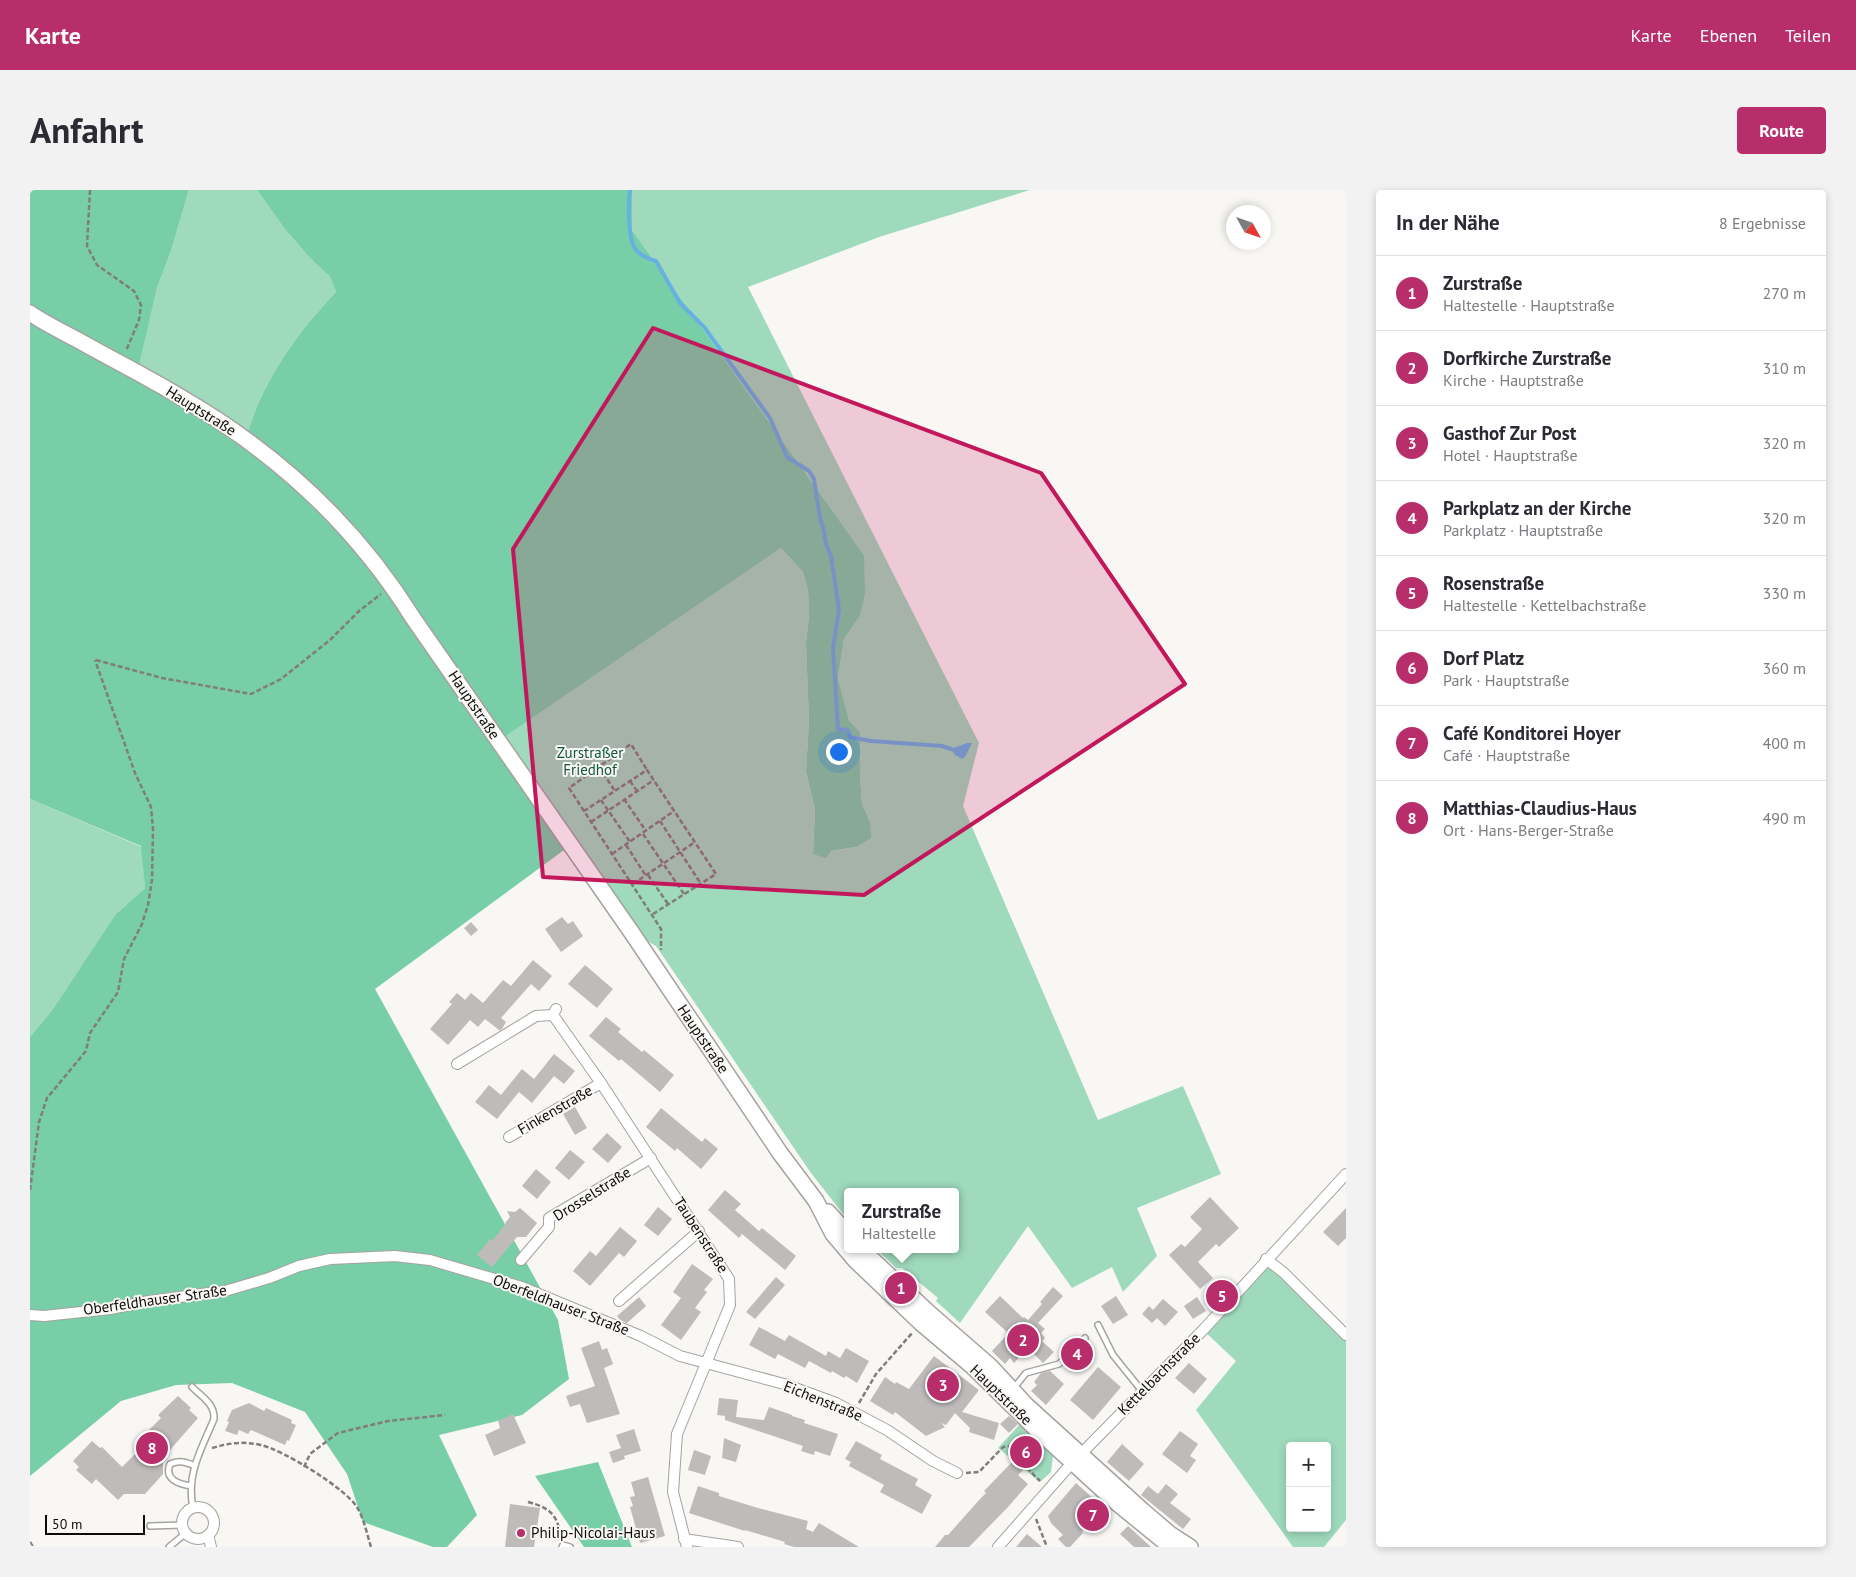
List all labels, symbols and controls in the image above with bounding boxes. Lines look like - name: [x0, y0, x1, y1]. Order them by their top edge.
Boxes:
- text: Karte: [25, 20, 81, 51]
- text: Karte: [1631, 24, 1672, 47]
- text: Ebenen: [1700, 24, 1757, 47]
- text: Teilen: [1785, 24, 1831, 47]
- text: Anfahrt: [30, 107, 143, 153]
- button: Route: [1737, 107, 1826, 154]
- north arrow: [1226, 205, 1271, 250]
- text: In der Nähe: [1396, 209, 1500, 236]
- text: 8 Ergebnisse: [1719, 213, 1806, 233]
- text: Zurstraße: [1443, 271, 1522, 295]
- text: 1: [1407, 283, 1417, 303]
- text: 270 m: [1763, 283, 1806, 303]
- text: Haltestelle · Hauptstraße: [1443, 295, 1615, 315]
- text: Dorfkirche Zurstraße: [1443, 346, 1612, 370]
- text: 2: [1407, 358, 1417, 378]
- text: 310 m: [1763, 358, 1806, 378]
- text: Kirche · Hauptstraße: [1443, 370, 1584, 390]
- street label: Hauptstraße: [163, 382, 240, 440]
- text: Gasthof Zur Post: [1443, 421, 1576, 445]
- text: 3: [1407, 433, 1417, 453]
- text: 320 m: [1763, 433, 1806, 453]
- text: Hotel · Hauptstraße: [1443, 445, 1578, 465]
- text: Parkplatz an der Kirche: [1443, 496, 1631, 520]
- text: 4: [1407, 508, 1417, 528]
- text: 320 m: [1763, 508, 1806, 528]
- text: Parkplatz · Hauptstraße: [1443, 520, 1603, 540]
- text: Rosenstraße: [1443, 571, 1544, 595]
- text: 5: [1407, 583, 1417, 603]
- text: 330 m: [1763, 583, 1806, 603]
- text: Haltestelle · Kettelbachstraße: [1443, 595, 1646, 615]
- text: Dorf Platz: [1443, 646, 1524, 670]
- text: 6: [1407, 658, 1417, 678]
- text: 360 m: [1763, 658, 1806, 678]
- street label: Hauptstraße: [444, 667, 504, 743]
- text: Park · Hauptstraße: [1443, 670, 1569, 690]
- text: Café Konditorei Hoyer: [1443, 721, 1621, 745]
- text: 7: [1407, 733, 1417, 753]
- text: 400 m: [1763, 733, 1806, 753]
- your location: [826, 739, 852, 765]
- park label: Zurstraßer Friedhof: [557, 743, 623, 779]
- text: Café · Hauptstraße: [1443, 745, 1570, 765]
- text: Matthias-Claudius-Haus: [1443, 796, 1637, 820]
- text: 8: [1407, 808, 1417, 828]
- text: 490 m: [1763, 808, 1806, 828]
- text: Ort · Hans-Berger-Straße: [1443, 820, 1614, 840]
- street label: Hauptstraße: [673, 1001, 733, 1077]
- street label: Finkenstraße: [514, 1081, 596, 1139]
- street label: Drosselstraße: [549, 1162, 634, 1225]
- popup: [844, 1188, 959, 1253]
- street label: Taubenstraße: [670, 1193, 733, 1276]
- text: Zurstraße: [862, 1199, 941, 1223]
- text: Haltestelle: [862, 1223, 936, 1243]
- pin: 1: [885, 1269, 917, 1307]
- street label: Oberfeldhauser Straße: [490, 1270, 632, 1339]
- pin: 5: [1206, 1277, 1238, 1315]
- street label: Oberfeldhauser Straße: [82, 1280, 228, 1319]
- pin: 2: [1007, 1321, 1039, 1359]
- street label: Kettelbachstraße: [1113, 1328, 1204, 1419]
- pin: 4: [1061, 1335, 1093, 1373]
- street label: Hauptstraße: [966, 1360, 1036, 1429]
- pin: 3: [927, 1366, 959, 1404]
- street label: Eichenstraße: [781, 1376, 865, 1425]
- pin: 8: [136, 1429, 168, 1467]
- pin: 6: [1010, 1433, 1042, 1471]
- map controls: [1286, 1442, 1331, 1532]
- button: +: [1286, 1442, 1331, 1487]
- button: −: [1286, 1487, 1331, 1532]
- pin: 7: [1077, 1496, 1109, 1534]
- scale bar: [45, 1512, 145, 1535]
- text: 50 m: [52, 1515, 82, 1533]
- place label: Philip-Nicolai-Haus: [531, 1523, 655, 1542]
- marker: Philip-Nicolai-Haus: [515, 1527, 527, 1539]

